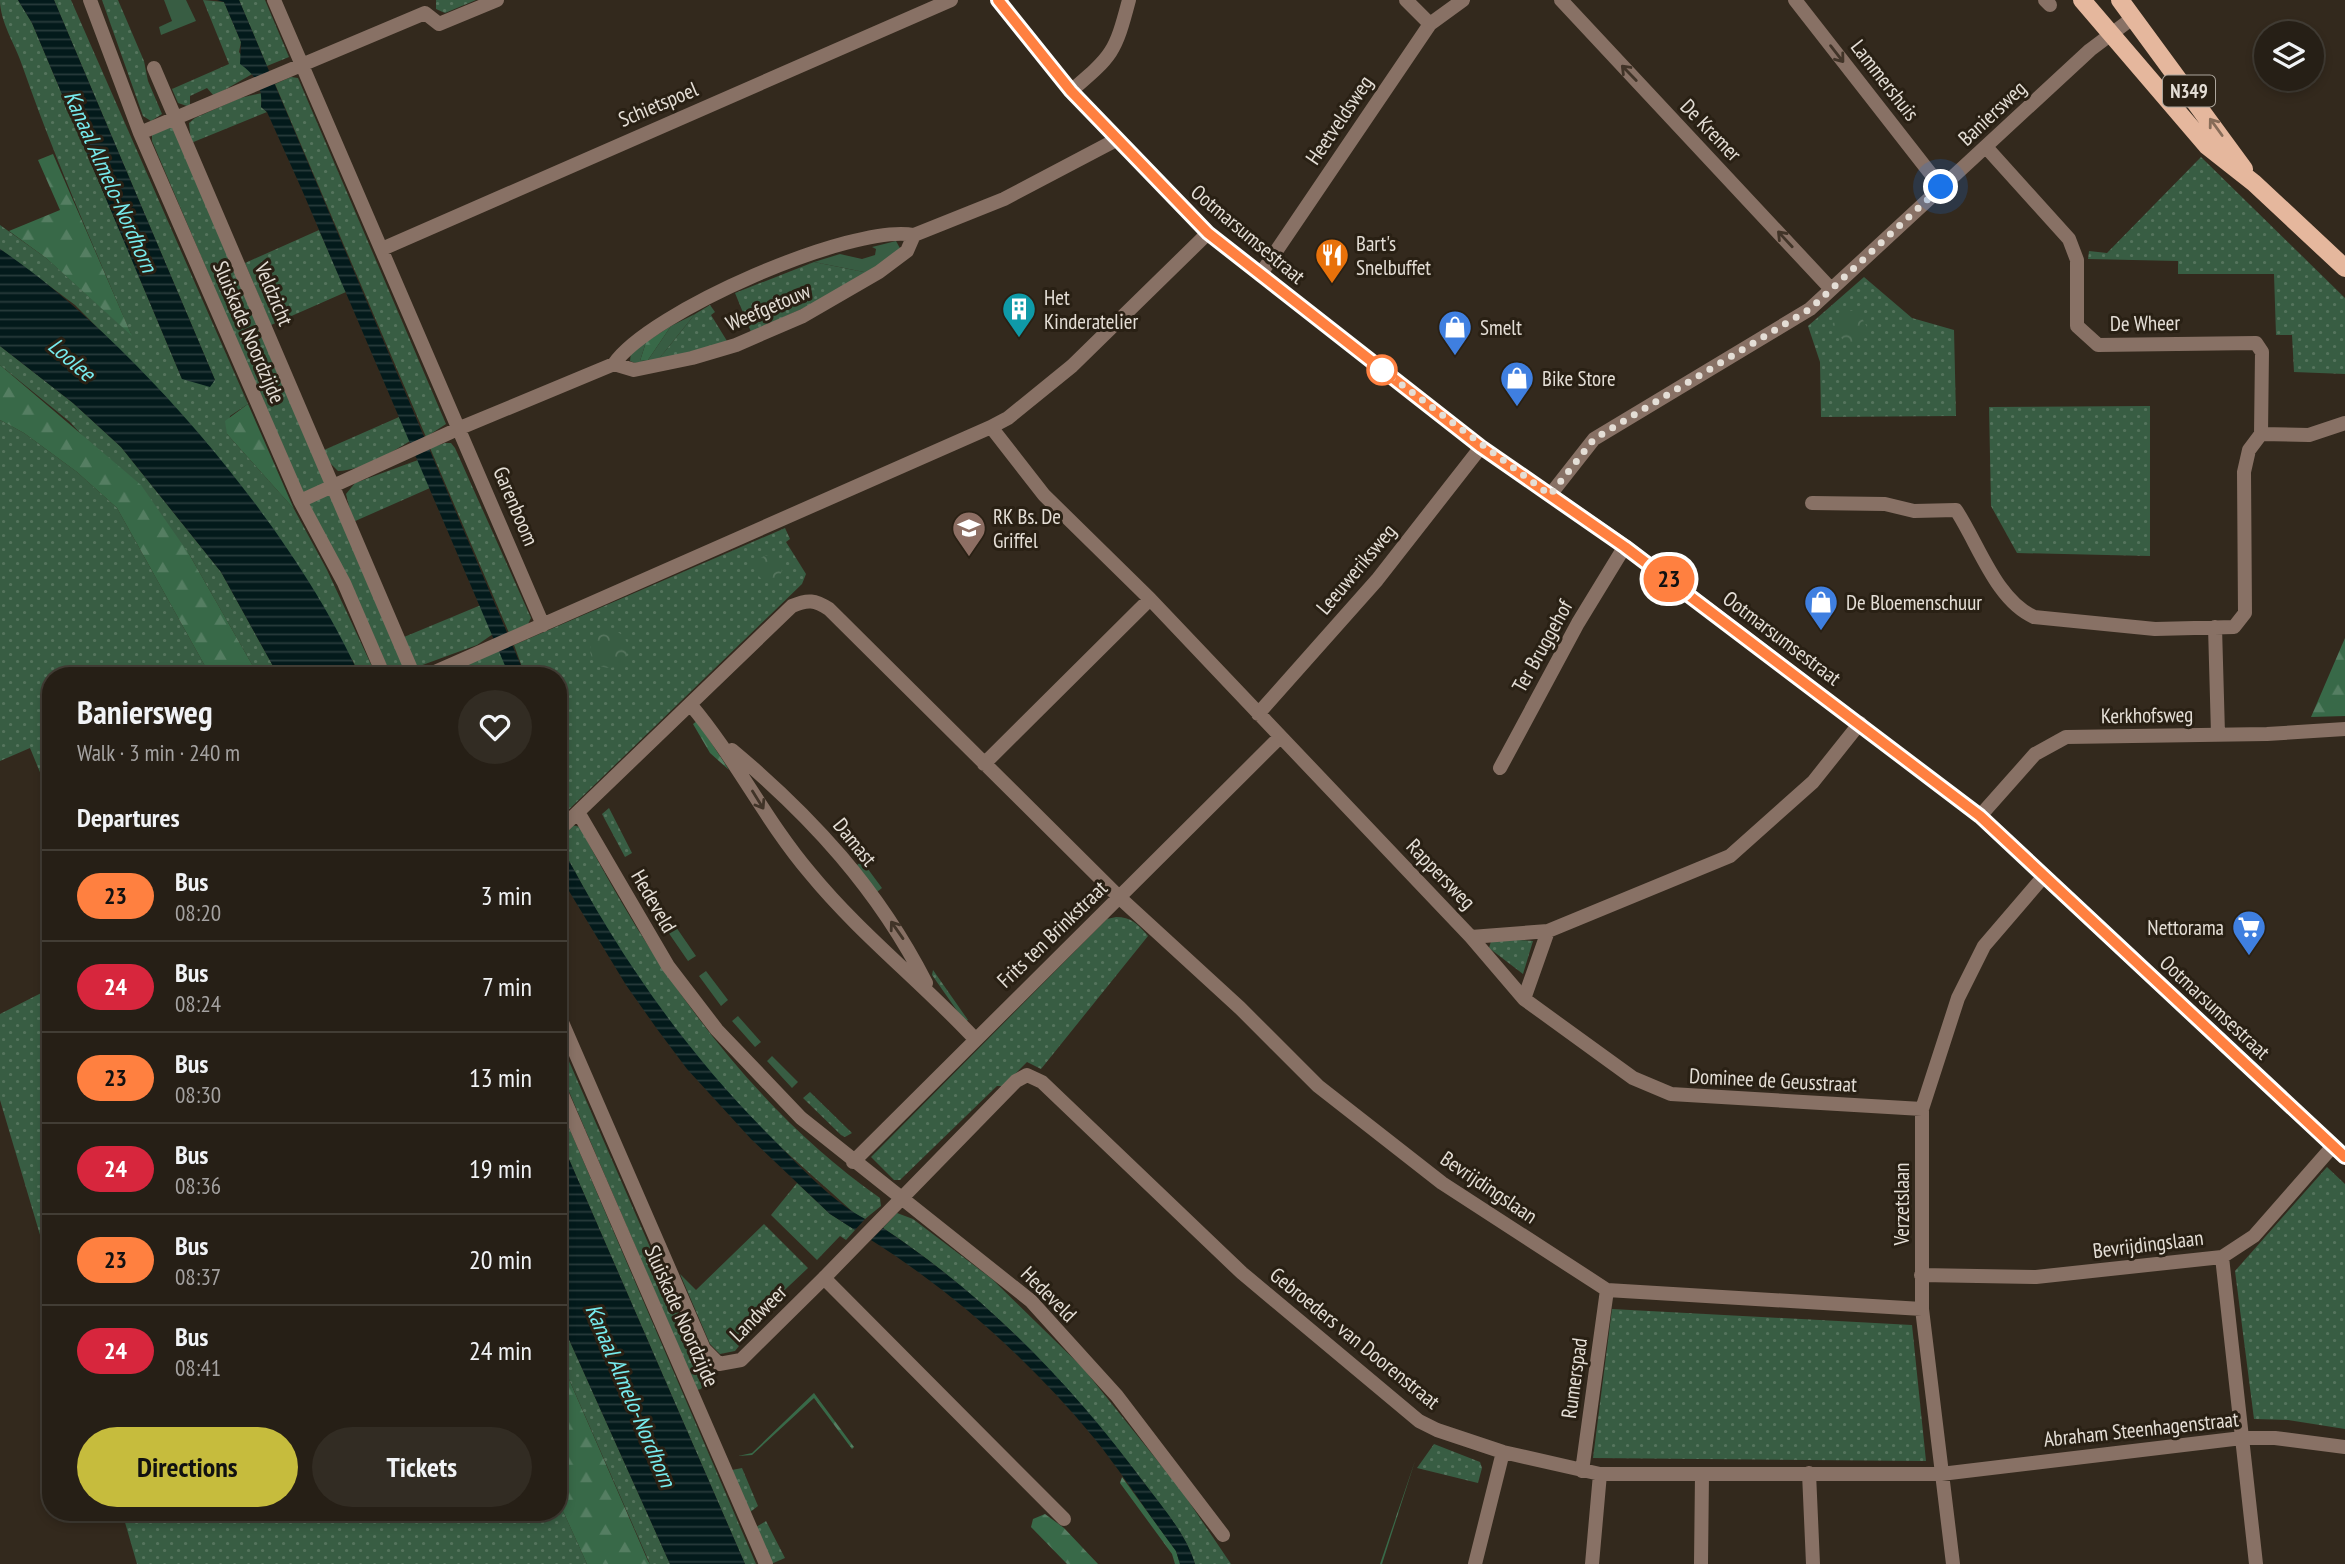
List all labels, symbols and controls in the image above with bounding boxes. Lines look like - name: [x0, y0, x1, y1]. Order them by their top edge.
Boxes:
- map controls: [2254, 21, 2324, 91]
- button: layers: [2254, 21, 2324, 91]
- street label: Lammershuis: [1845, 34, 1925, 126]
- one-way arrow: [1830, 44, 1845, 62]
- one-way arrow: [1620, 65, 1637, 82]
- street label: Heetveldsweg: [1299, 70, 1379, 170]
- street label: Schietspoel: [614, 75, 702, 133]
- street label: Baniersweg: [1952, 75, 2032, 151]
- road number: N349: [2163, 76, 2215, 106]
- water label: Kanaal Almelo-Nordhorn: [58, 86, 165, 278]
- street label: De Kremer: [1675, 93, 1747, 167]
- one-way arrow: [2208, 118, 2223, 137]
- your location: [1923, 169, 1958, 204]
- street label: Ootmarsumsestraat: [1185, 178, 1311, 290]
- place label: Bart's Snelbuffet: [1356, 230, 1431, 281]
- one-way arrow: [1776, 231, 1793, 248]
- restaurant icon: Bart's Snelbuffet: [1313, 236, 1351, 285]
- street label: Sluiskade Noordzijde: [207, 257, 291, 407]
- street label: Veldzicht: [248, 257, 299, 330]
- street label: Weefgetouw: [721, 277, 815, 337]
- place label: Het Kinderatelier: [1044, 284, 1138, 335]
- building icon: Het Kinderatelier: [1000, 290, 1038, 339]
- shop icon: Smelt: [1436, 308, 1474, 357]
- street label: De Wheer: [2110, 309, 2181, 337]
- place label: Smelt: [1480, 314, 1522, 341]
- water label: Loolee: [43, 331, 102, 388]
- unlabelled marker: [1367, 355, 1397, 385]
- shop icon: Bike Store: [1498, 359, 1536, 408]
- place label: Bike Store: [1542, 365, 1616, 392]
- street label: Garenboom: [487, 462, 545, 550]
- place label: RK Bs. De Griffel: [993, 503, 1061, 554]
- school or university icon: RK Bs. De Griffel: [950, 509, 988, 558]
- street label: Leeuweriksweg: [1310, 518, 1402, 620]
- line badge: 23: [1638, 556, 1700, 602]
- text: 23: [1658, 563, 1680, 594]
- shop icon: De Bloemenschuur: [1802, 583, 1840, 632]
- street label: Ootmarsumsestraat: [1718, 585, 1847, 691]
- place label: De Bloemenschuur: [1846, 589, 1982, 616]
- street label: Ter Bruggehof: [1506, 595, 1579, 697]
- text: Baniersweg: [77, 690, 213, 733]
- button: heart: [458, 690, 532, 764]
- street label: Kerkhofsweg: [2101, 701, 2193, 729]
- text: Walk · 3 min · 240 m: [77, 738, 240, 767]
- one-way arrow: [751, 789, 765, 809]
- text: Departures: [77, 801, 180, 834]
- street label: Damast: [827, 812, 883, 872]
- street label: Rappersweg: [1401, 833, 1481, 915]
- text: Bus: [175, 865, 208, 898]
- street label: Hedeveld: [625, 865, 683, 937]
- street label: Frits ten Brinkstraat: [991, 874, 1113, 993]
- text: 3 min: [481, 879, 532, 912]
- text: 23: [104, 880, 127, 911]
- text: 08:20: [175, 898, 221, 927]
- supermarket icon: Nettorama: [2230, 908, 2268, 957]
- place label: Nettorama: [2147, 914, 2224, 941]
- one-way arrow: [890, 921, 904, 940]
- street label: Ootmarsumsestraat: [2154, 949, 2276, 1065]
- text: Bus: [175, 956, 208, 989]
- text: 7 min: [482, 970, 532, 1003]
- text: 24: [104, 971, 127, 1002]
- text: 08:24: [175, 989, 221, 1018]
- text: Bus: [175, 1047, 208, 1080]
- text: 13 min: [469, 1061, 532, 1094]
- text: 23: [104, 1062, 127, 1093]
- street label: Dominee de Geusstraat: [1689, 1062, 1858, 1098]
- text: 08:30: [175, 1080, 221, 1109]
- text: Bus: [175, 1138, 208, 1171]
- street label: Bevrijdingslaan: [1435, 1145, 1543, 1229]
- text: 19 min: [469, 1152, 532, 1185]
- text: 24: [104, 1153, 127, 1184]
- street label: Verzetslaan: [1888, 1163, 1915, 1246]
- text: 08:36: [175, 1171, 221, 1200]
- street label: Bevrijdingslaan: [2091, 1224, 2205, 1264]
- text: Bus: [175, 1229, 208, 1262]
- street label: Sluiskade Noordzijde: [639, 1241, 725, 1391]
- text: 20 min: [469, 1243, 532, 1276]
- text: 23: [104, 1244, 127, 1275]
- street label: Hedeveld: [1015, 1260, 1083, 1328]
- street label: Gebroeders van Doorenstraat: [1265, 1261, 1446, 1415]
- text: 08:37: [175, 1262, 221, 1291]
- street label: Landweer: [724, 1278, 793, 1347]
- water label: Kanaal Almelo-Nordhorn: [579, 1299, 683, 1493]
- text: Bus: [175, 1320, 208, 1353]
- text: 24 min: [469, 1334, 532, 1367]
- text: 24: [104, 1335, 127, 1366]
- street label: Rumerspad: [1555, 1336, 1593, 1420]
- text: 08:41: [175, 1353, 221, 1382]
- street label: Abraham Steenhagenstraat: [2042, 1405, 2240, 1453]
- button: Directions: [77, 1427, 298, 1507]
- button: Tickets: [312, 1427, 532, 1507]

